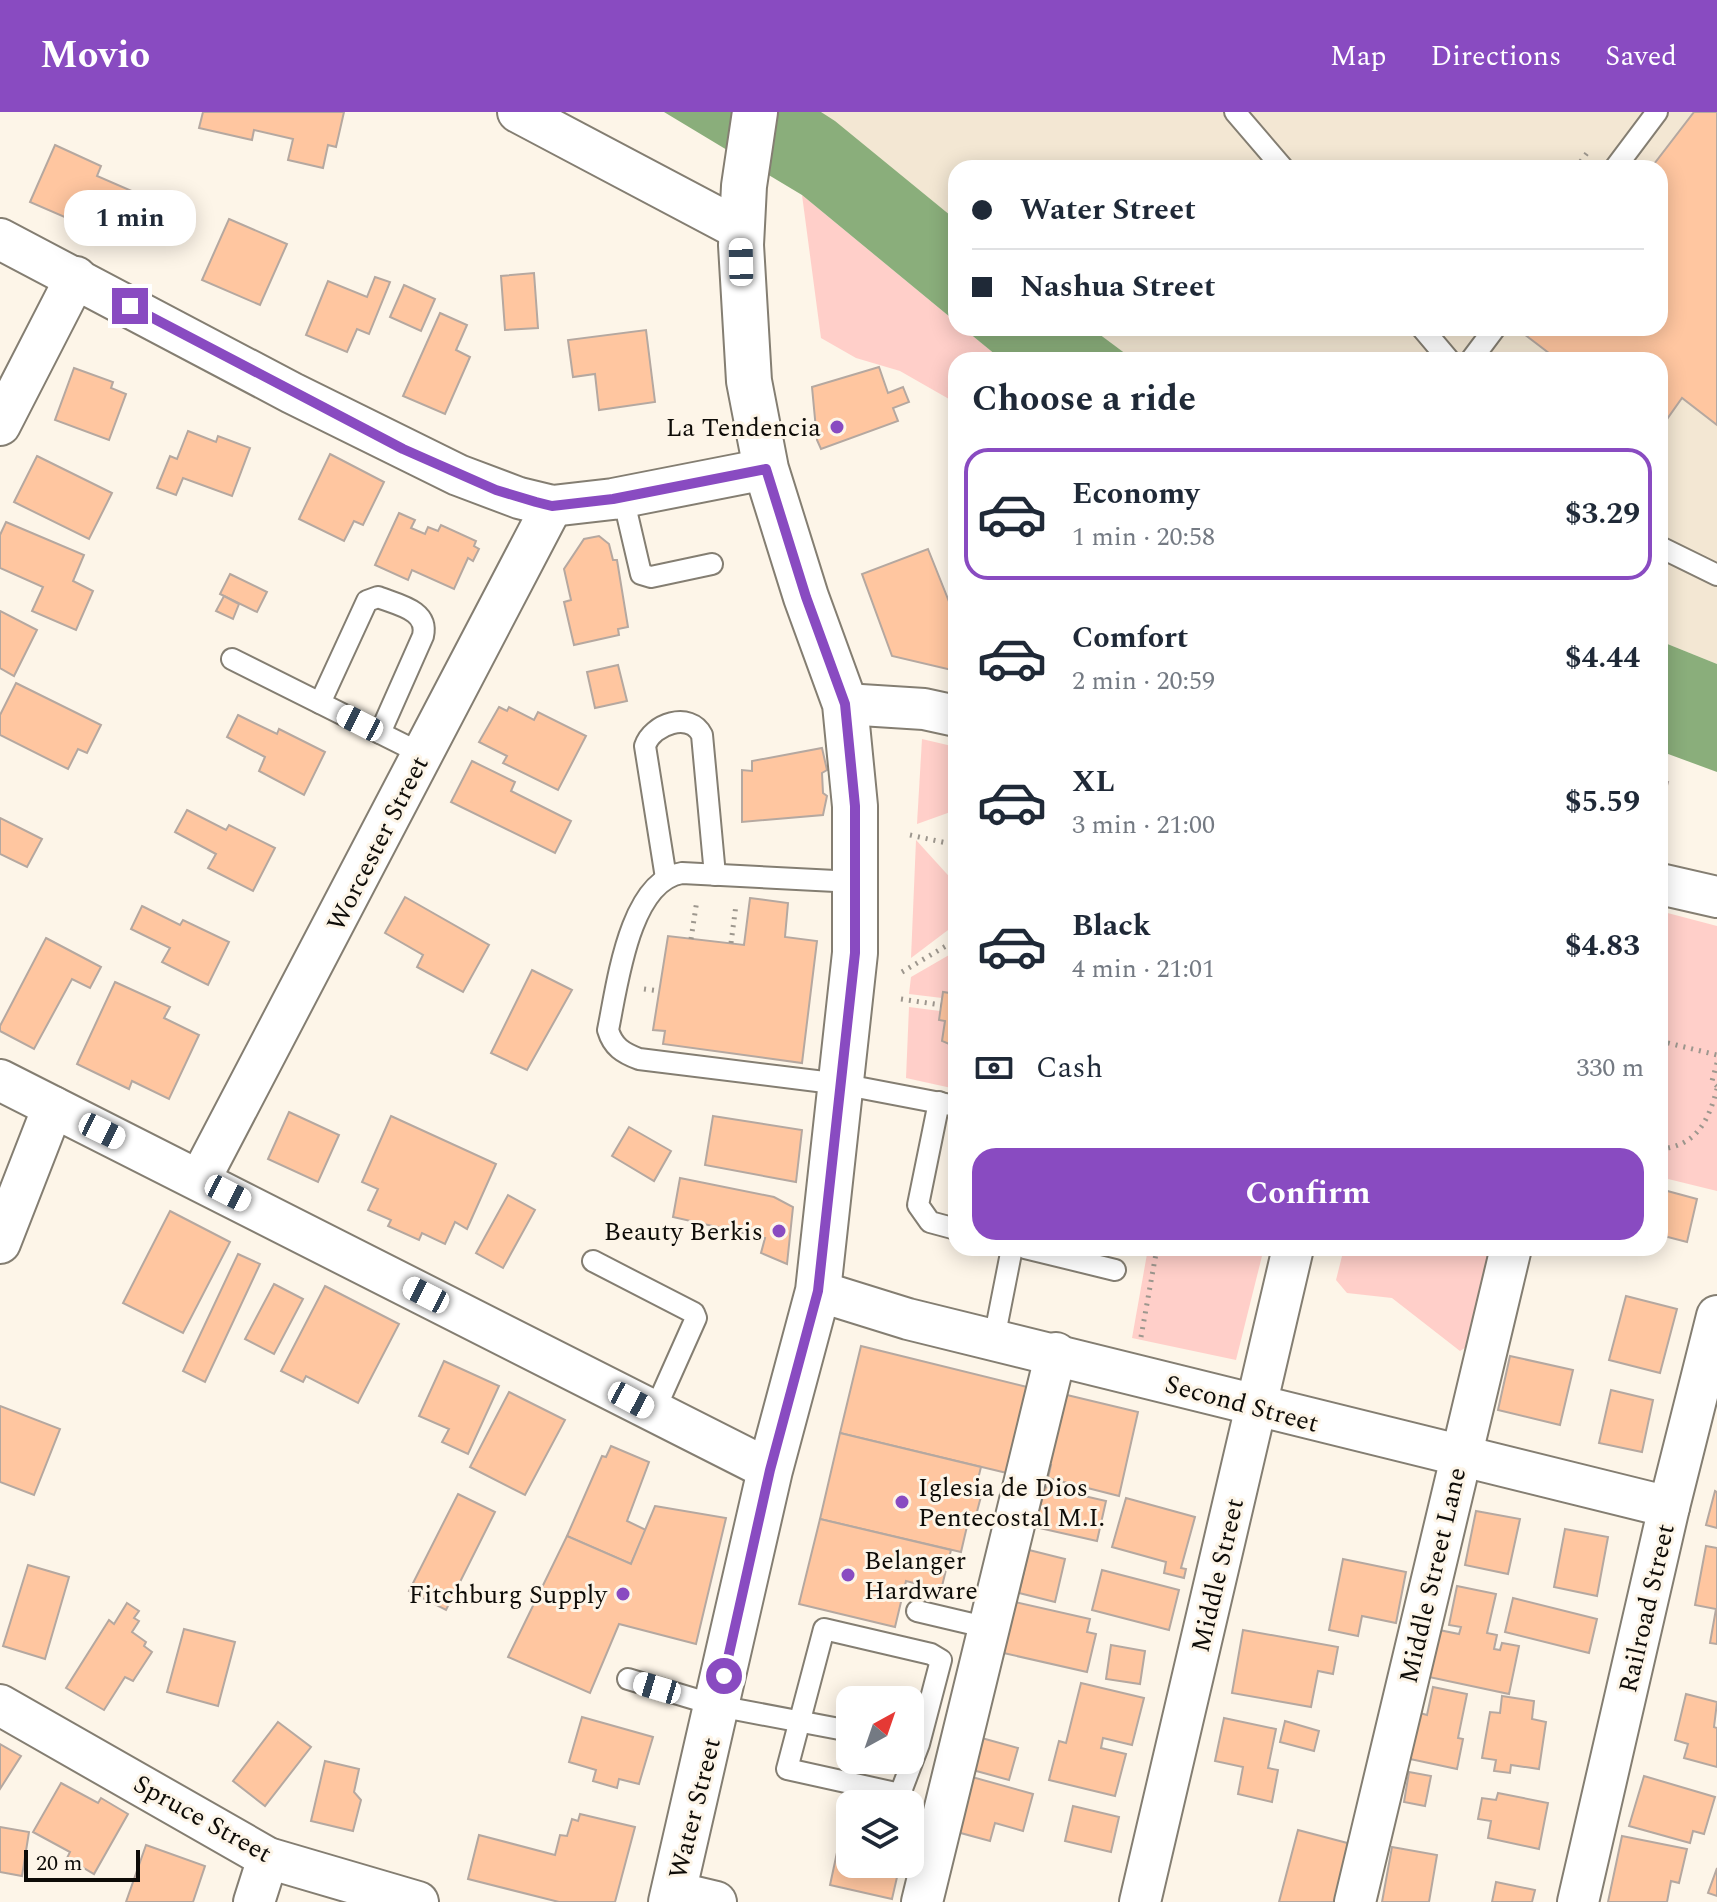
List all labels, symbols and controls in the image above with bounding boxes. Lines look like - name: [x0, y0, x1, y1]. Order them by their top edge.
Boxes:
- text: Movio: [40, 27, 150, 85]
- text: Map: [1330, 35, 1387, 78]
- text: Directions: [1431, 35, 1561, 78]
- text: Saved: [1605, 35, 1677, 78]
- text: Water Street: [1020, 187, 1196, 233]
- callout: 1 min: [64, 190, 196, 246]
- text: 1 min: [95, 198, 165, 238]
- car: [729, 238, 753, 286]
- text: Nashua Street: [1020, 264, 1216, 310]
- route end: [112, 288, 148, 324]
- text: Choose a ride: [972, 372, 1196, 427]
- place label: La Tendencia: [666, 408, 821, 448]
- marker: La Tendencia: [828, 418, 846, 436]
- text: Economy: [1072, 471, 1199, 517]
- icon: car: [976, 478, 1048, 550]
- text: $3.29: [1565, 491, 1640, 537]
- text: 1 min · 20:58: [1072, 517, 1215, 557]
- text: Comfort: [1072, 615, 1188, 661]
- icon: car: [976, 622, 1048, 694]
- text: $4.44: [1565, 635, 1640, 681]
- text: 2 min · 20:59: [1072, 661, 1215, 701]
- car: [333, 701, 387, 745]
- street label: Worcester Street: [316, 749, 439, 938]
- text: XL: [1072, 759, 1115, 805]
- icon: car: [976, 766, 1048, 838]
- text: $5.59: [1565, 779, 1640, 825]
- text: 3 min · 21:00: [1072, 805, 1215, 845]
- text: Black: [1072, 903, 1151, 949]
- icon: car: [976, 910, 1048, 982]
- text: $4.83: [1565, 923, 1640, 969]
- text: 4 min · 21:01: [1072, 949, 1215, 989]
- text: Cash: [1036, 1045, 1103, 1091]
- icon: cash: [972, 1046, 1016, 1090]
- text: 330 m: [1576, 1048, 1644, 1088]
- car: [75, 1110, 129, 1152]
- button: Confirm: [972, 1148, 1644, 1240]
- car: [201, 1171, 255, 1215]
- place label: Beauty Berkis: [604, 1212, 763, 1252]
- marker: Beauty Berkis: [770, 1222, 788, 1240]
- car: [399, 1273, 453, 1317]
- street label: Second Street: [1160, 1364, 1323, 1444]
- car: [604, 1378, 658, 1422]
- street label: Middle Street Lane: [1389, 1463, 1477, 1687]
- place label: Iglesia de Dios Pentecostal M.I.: [918, 1468, 1105, 1538]
- marker: Iglesia de Dios Pentecostal M.I.: [893, 1493, 911, 1511]
- street label: Middle Street: [1181, 1494, 1255, 1656]
- street label: Railroad Street: [1608, 1520, 1686, 1697]
- place label: Belanger Hardware: [864, 1541, 978, 1611]
- marker: Belanger Hardware: [839, 1566, 857, 1584]
- place label: Fitchburg Supply: [408, 1575, 609, 1615]
- marker: Fitchburg Supply: [614, 1585, 632, 1603]
- route start: [706, 1658, 742, 1694]
- car: [631, 1670, 683, 1706]
- north arrow: [836, 1686, 924, 1774]
- map controls: [836, 1686, 924, 1878]
- street label: Water Street: [658, 1733, 732, 1883]
- street label: Spruce Street: [126, 1764, 279, 1874]
- button: layers: [836, 1790, 924, 1878]
- scale bar: [24, 1846, 140, 1882]
- text: 20 m: [36, 1847, 82, 1880]

